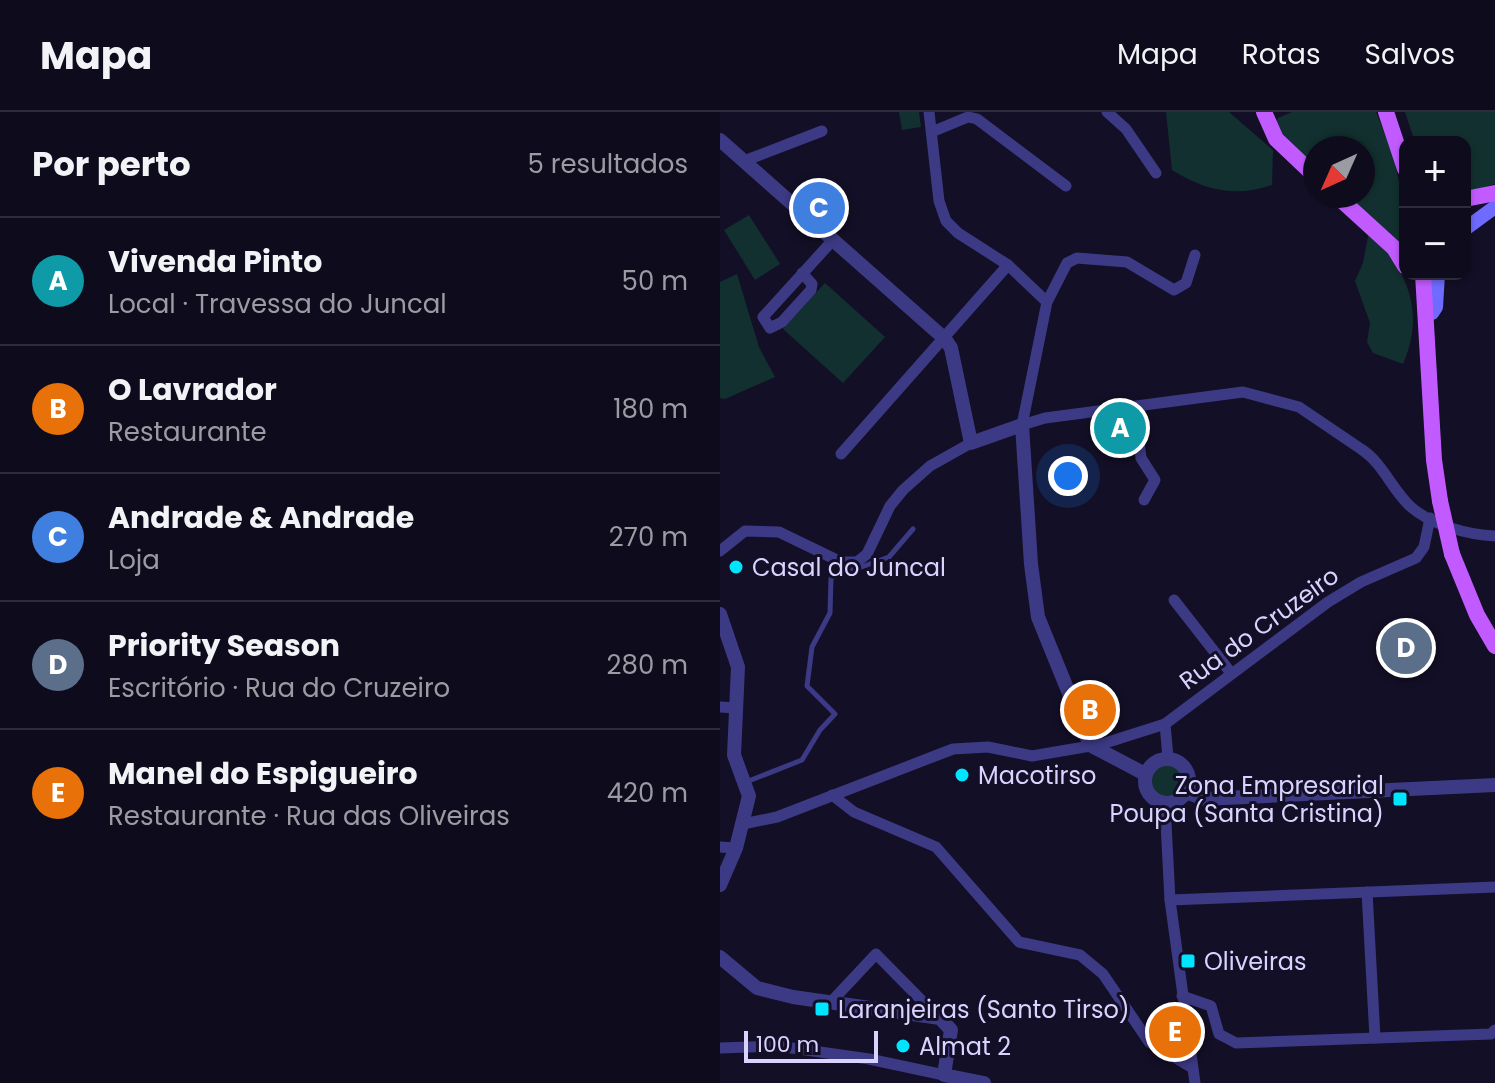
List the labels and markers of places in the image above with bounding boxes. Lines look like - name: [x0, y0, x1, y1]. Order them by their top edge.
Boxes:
- pin: C: [793, 178, 845, 238]
- pin: A: [1094, 398, 1146, 458]
- place label: Casal do Juncal: [752, 551, 946, 584]
- marker: Casal do Juncal: [727, 558, 745, 576]
- pin: D: [1380, 618, 1432, 678]
- pin: B: [1064, 680, 1116, 740]
- place label: Macotirso: [978, 759, 1096, 792]
- marker: Macotirso: [953, 766, 971, 784]
- place label: Zona Empresarial Poupa (Santa Cristina): [1110, 769, 1384, 830]
- marker: Zona Empresarial Poupa (Santa Cristina): [1391, 790, 1409, 808]
- place label: Oliveiras: [1204, 945, 1307, 978]
- marker: Oliveiras: [1179, 952, 1197, 970]
- place label: Laranjeiras (Santo Tirso): [838, 993, 1130, 1026]
- marker: Laranjeiras (Santo Tirso): [813, 1000, 831, 1018]
- pin: E: [1149, 1002, 1201, 1062]
- place label: Almat 2: [919, 1030, 1011, 1063]
- marker: Almat 2: [894, 1037, 912, 1055]

